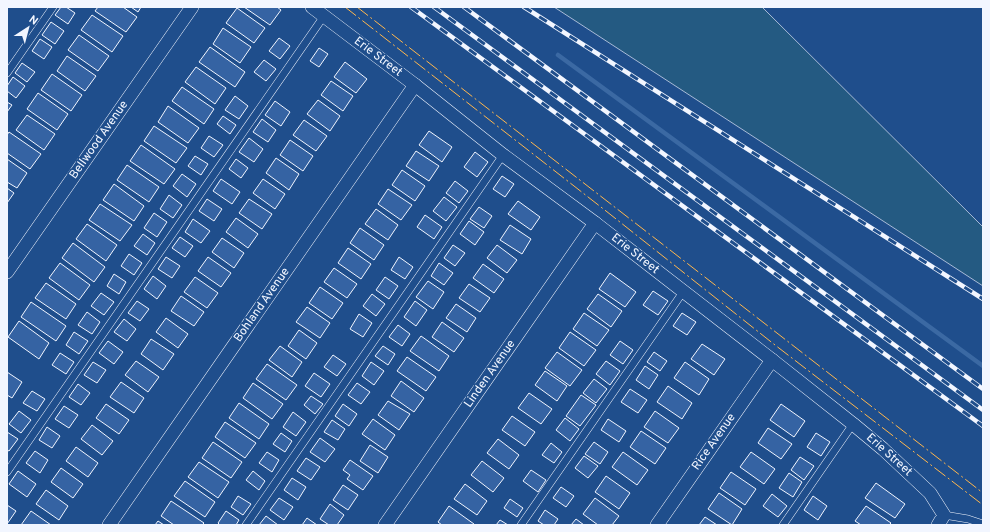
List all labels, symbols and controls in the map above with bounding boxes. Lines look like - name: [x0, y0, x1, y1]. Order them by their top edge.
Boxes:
- north arrow: [8, 8, 48, 48]
- text: N: [26, 13, 41, 29]
- street label: Erie Street: [350, 33, 406, 81]
- street label: Bellwood Avenue: [66, 98, 132, 182]
- street label: Erie Street: [608, 230, 662, 278]
- street label: Bohland Avenue: [230, 265, 294, 345]
- street label: Linden Avenue: [461, 337, 519, 411]
- street label: Rice Avenue: [689, 410, 739, 474]
- street label: Erie Street: [862, 430, 916, 480]

